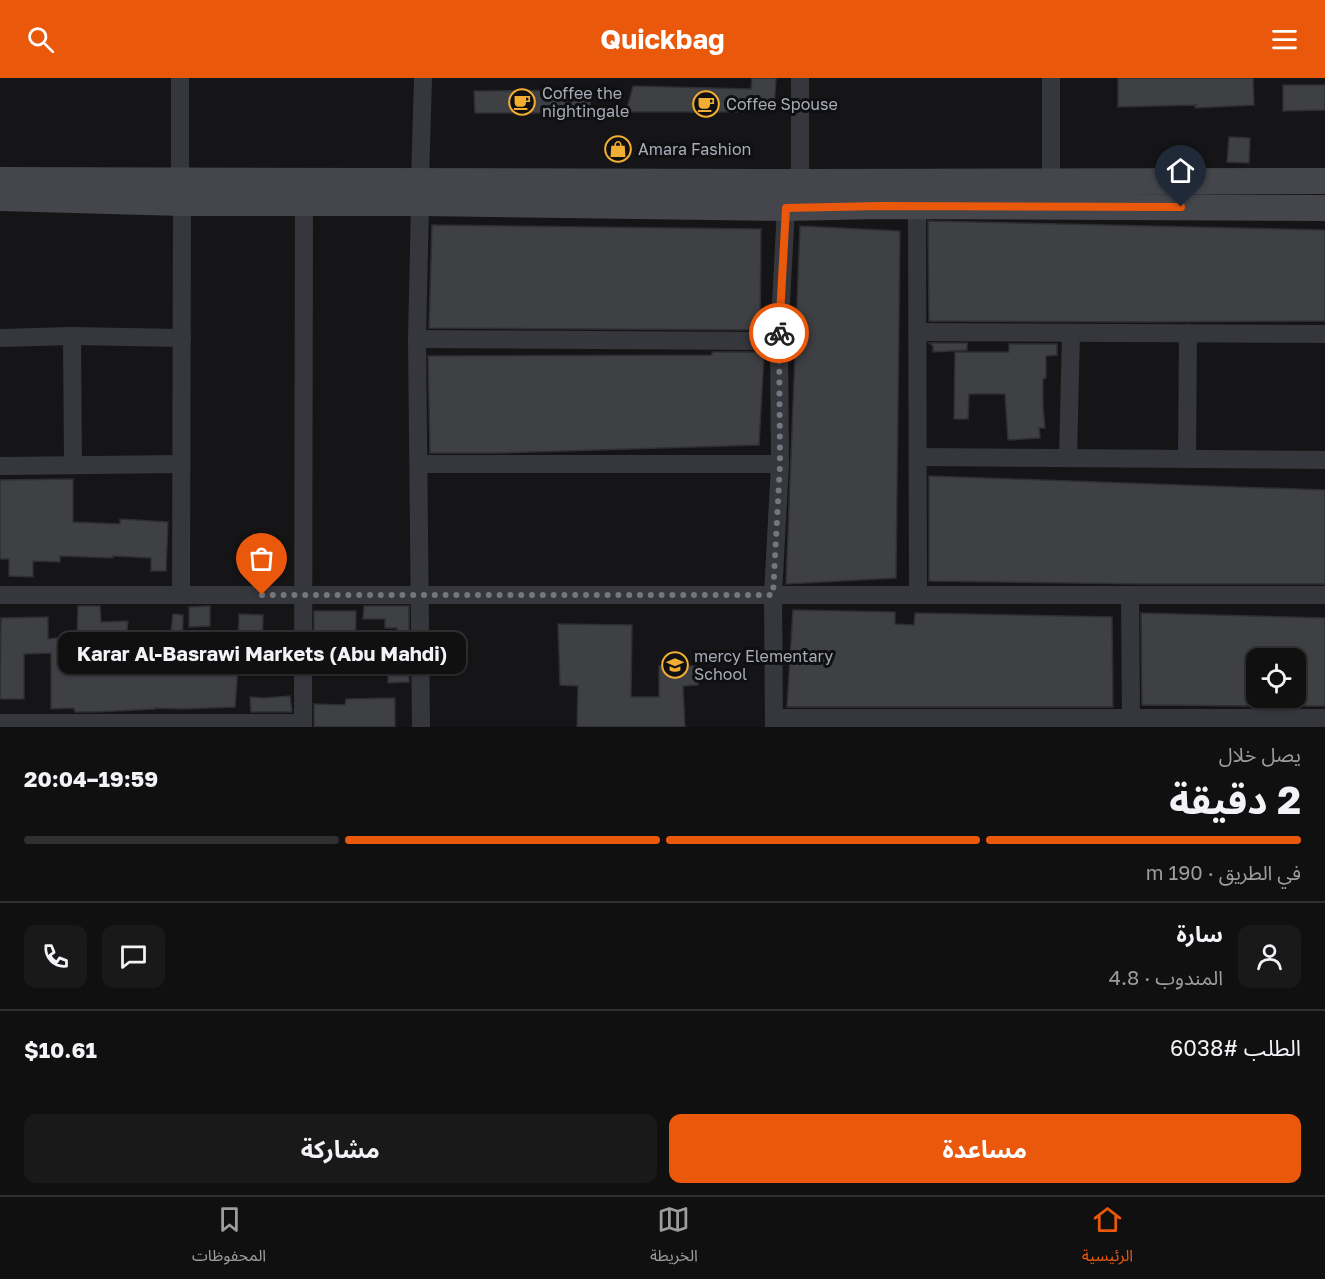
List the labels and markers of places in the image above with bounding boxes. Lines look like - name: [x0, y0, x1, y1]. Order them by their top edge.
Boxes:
- place label: Coffee the nightingale: [542, 83, 629, 121]
- cafe icon: Coffee the nightingale: [507, 87, 537, 117]
- cafe icon: Coffee Spouse: [691, 89, 721, 119]
- place label: Coffee Spouse: [726, 94, 838, 114]
- shop icon: Amara Fashion: [603, 134, 633, 164]
- place label: Amara Fashion: [638, 139, 751, 159]
- pin: [1155, 145, 1206, 207]
- pin: [236, 533, 287, 595]
- callout: Karar Al-Basrawi Markets (Abu Mahdi): [58, 631, 466, 673]
- place label: mercy Elementary School: [694, 646, 833, 684]
- school or university icon: mercy Elementary School: [660, 650, 690, 680]

